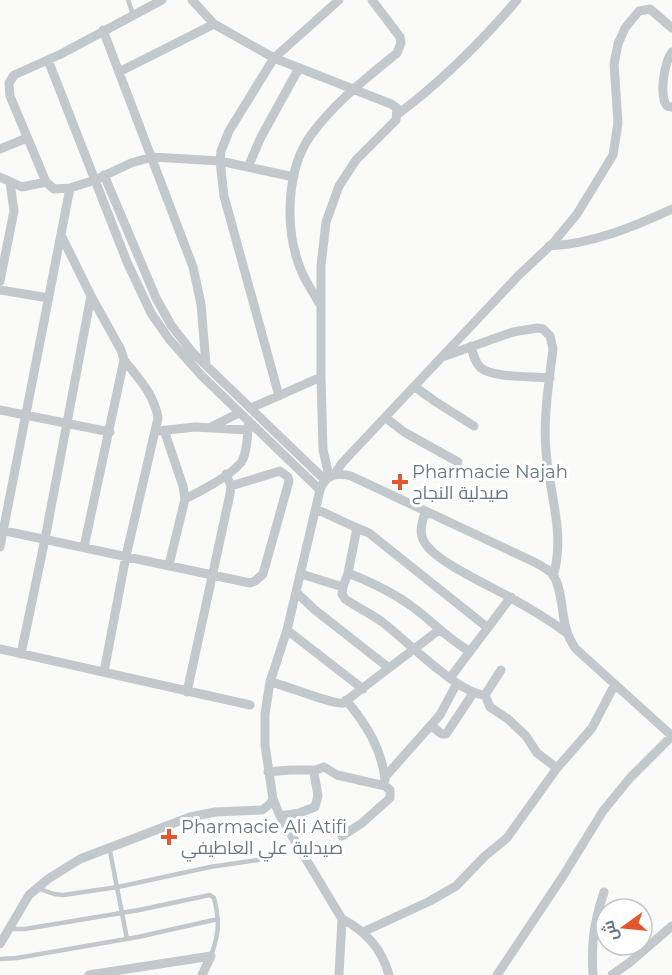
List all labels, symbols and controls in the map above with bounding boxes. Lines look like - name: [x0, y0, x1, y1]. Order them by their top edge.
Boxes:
- place label: Pharmacie Najah صيدلية النجاح: [412, 461, 568, 505]
- marker: Pharmacie Najah صيدلية النجاح: [393, 475, 407, 489]
- place label: Pharmacie Ali Atifi صيدلية علي العاطيفي: [181, 816, 347, 862]
- marker: Pharmacie Ali Atifi صيدلية علي العاطيفي: [162, 830, 176, 844]
- north arrow: [594, 897, 654, 957]
- text: ش: [598, 918, 622, 943]

